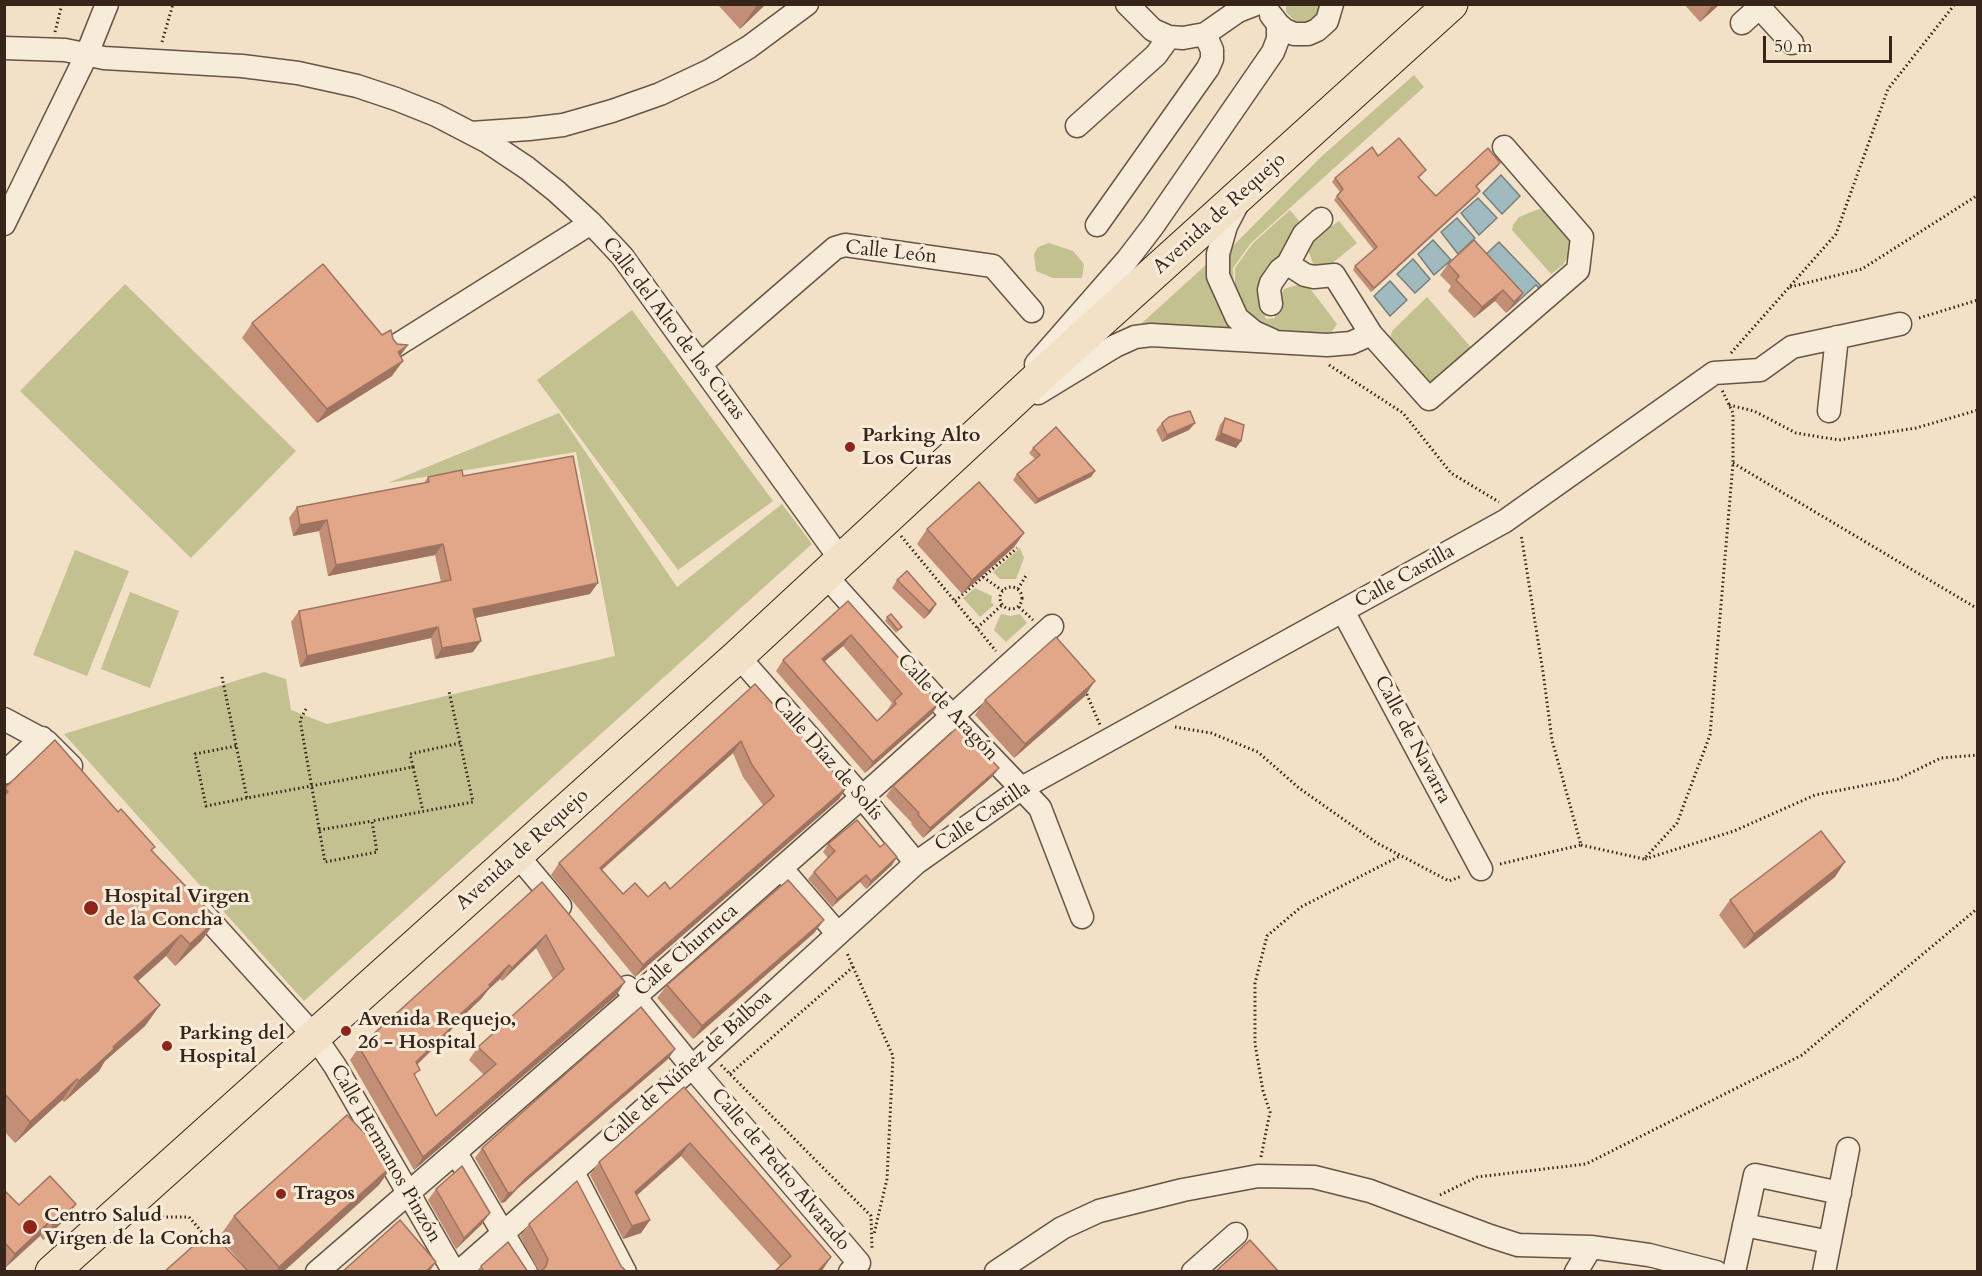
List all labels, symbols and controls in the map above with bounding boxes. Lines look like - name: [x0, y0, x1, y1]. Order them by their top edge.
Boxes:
- scale bar: [1766, 24, 1895, 62]
- text: 50 m: [1774, 34, 1813, 59]
- street label: Avenida de Requejo: [1149, 148, 1291, 280]
- street label: Calle del Alto de los Curas: [596, 233, 750, 425]
- street label: Calle León: [844, 236, 938, 270]
- place label: Parking Alto Los Curas: [862, 424, 980, 471]
- marker: Parking Alto Los Curas: [843, 440, 857, 454]
- street label: Calle Castilla: [1351, 540, 1459, 614]
- street label: Calle de Aragón: [891, 650, 1003, 766]
- street label: Calle de Navarra: [1368, 672, 1456, 808]
- street label: Calle Díaz de Solís: [767, 692, 887, 826]
- street label: Calle Castilla: [931, 776, 1035, 858]
- street label: Avenida de Requejo: [452, 784, 594, 916]
- place label: Hospital Virgen de la Concha: [104, 885, 250, 932]
- marker: Hospital Virgen de la Concha: [82, 899, 100, 917]
- street label: Calle Churruca: [630, 900, 744, 1002]
- street label: Calle de Núñez de Balboa: [599, 986, 777, 1150]
- place label: Avenida Requejo, 26 - Hospital: [358, 1008, 516, 1055]
- place label: Parking del Hospital: [179, 1022, 285, 1069]
- marker: Avenida Requejo, 26 - Hospital: [339, 1024, 353, 1038]
- marker: Parking del Hospital: [160, 1039, 174, 1053]
- street label: Calle Hermanos Pinzón: [324, 1061, 446, 1247]
- street label: Calle de Pedro Alvarado: [705, 1084, 855, 1256]
- place label: Tragos: [293, 1182, 355, 1206]
- marker: Tragos: [274, 1187, 288, 1201]
- place label: Centro Salud Virgen de la Concha: [44, 1204, 231, 1251]
- marker: Centro Salud Virgen de la Concha: [21, 1218, 39, 1236]

